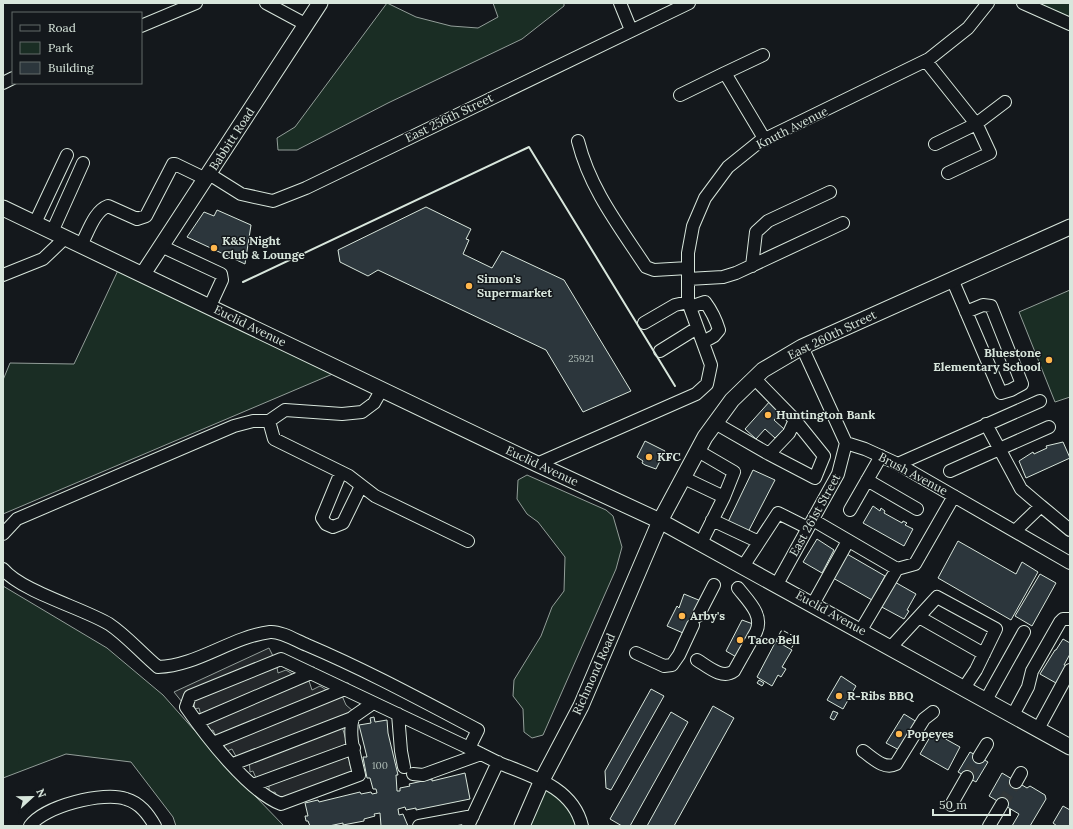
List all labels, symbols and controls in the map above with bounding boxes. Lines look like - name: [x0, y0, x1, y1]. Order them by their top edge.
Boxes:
- legend: [12, 12, 142, 84]
- text: Road: [48, 20, 76, 35]
- text: Park: [48, 40, 74, 55]
- text: Building: [48, 60, 94, 75]
- street label: East 256th Street: [402, 90, 495, 145]
- street label: Knuth Avenue: [753, 103, 831, 152]
- street label: Babbitt Road: [206, 105, 257, 173]
- place label: K&S Night Club & Lounge: [222, 233, 305, 262]
- marker: K&S Night Club & Lounge: [209, 243, 219, 253]
- place label: Simon's Supermarket: [477, 271, 553, 300]
- marker: Simon's Supermarket: [464, 281, 474, 291]
- street label: Euclid Avenue: [212, 302, 289, 350]
- street label: East 260th Street: [785, 306, 879, 363]
- place label: Bluestone Elementary School: [933, 345, 1042, 374]
- house number: 25921: [568, 352, 594, 365]
- marker: Bluestone Elementary School: [1044, 355, 1054, 365]
- place label: Huntington Bank: [776, 407, 875, 422]
- marker: Huntington Bank: [763, 410, 773, 420]
- street label: Euclid Avenue: [503, 442, 581, 489]
- place label: KFC: [657, 449, 681, 464]
- street label: Brush Avenue: [876, 449, 951, 498]
- marker: KFC: [644, 452, 654, 462]
- street label: East 261st Street: [786, 471, 844, 559]
- street label: Euclid Avenue: [793, 587, 870, 638]
- place label: Arby's: [690, 608, 725, 623]
- marker: Arby's: [677, 611, 687, 621]
- street label: Richmond Road: [569, 631, 618, 717]
- place label: Taco Bell: [748, 632, 800, 647]
- marker: Taco Bell: [735, 635, 745, 645]
- place label: R-Ribs BBQ: [847, 688, 914, 703]
- marker: R-Ribs BBQ: [834, 691, 844, 701]
- place label: Popeyes: [907, 726, 954, 741]
- marker: Popeyes: [894, 729, 904, 739]
- house number: 100: [372, 759, 388, 772]
- north arrow: [12, 777, 52, 817]
- text: N: [33, 787, 50, 800]
- scale bar: [933, 791, 1010, 817]
- text: 50 m: [939, 797, 967, 812]

